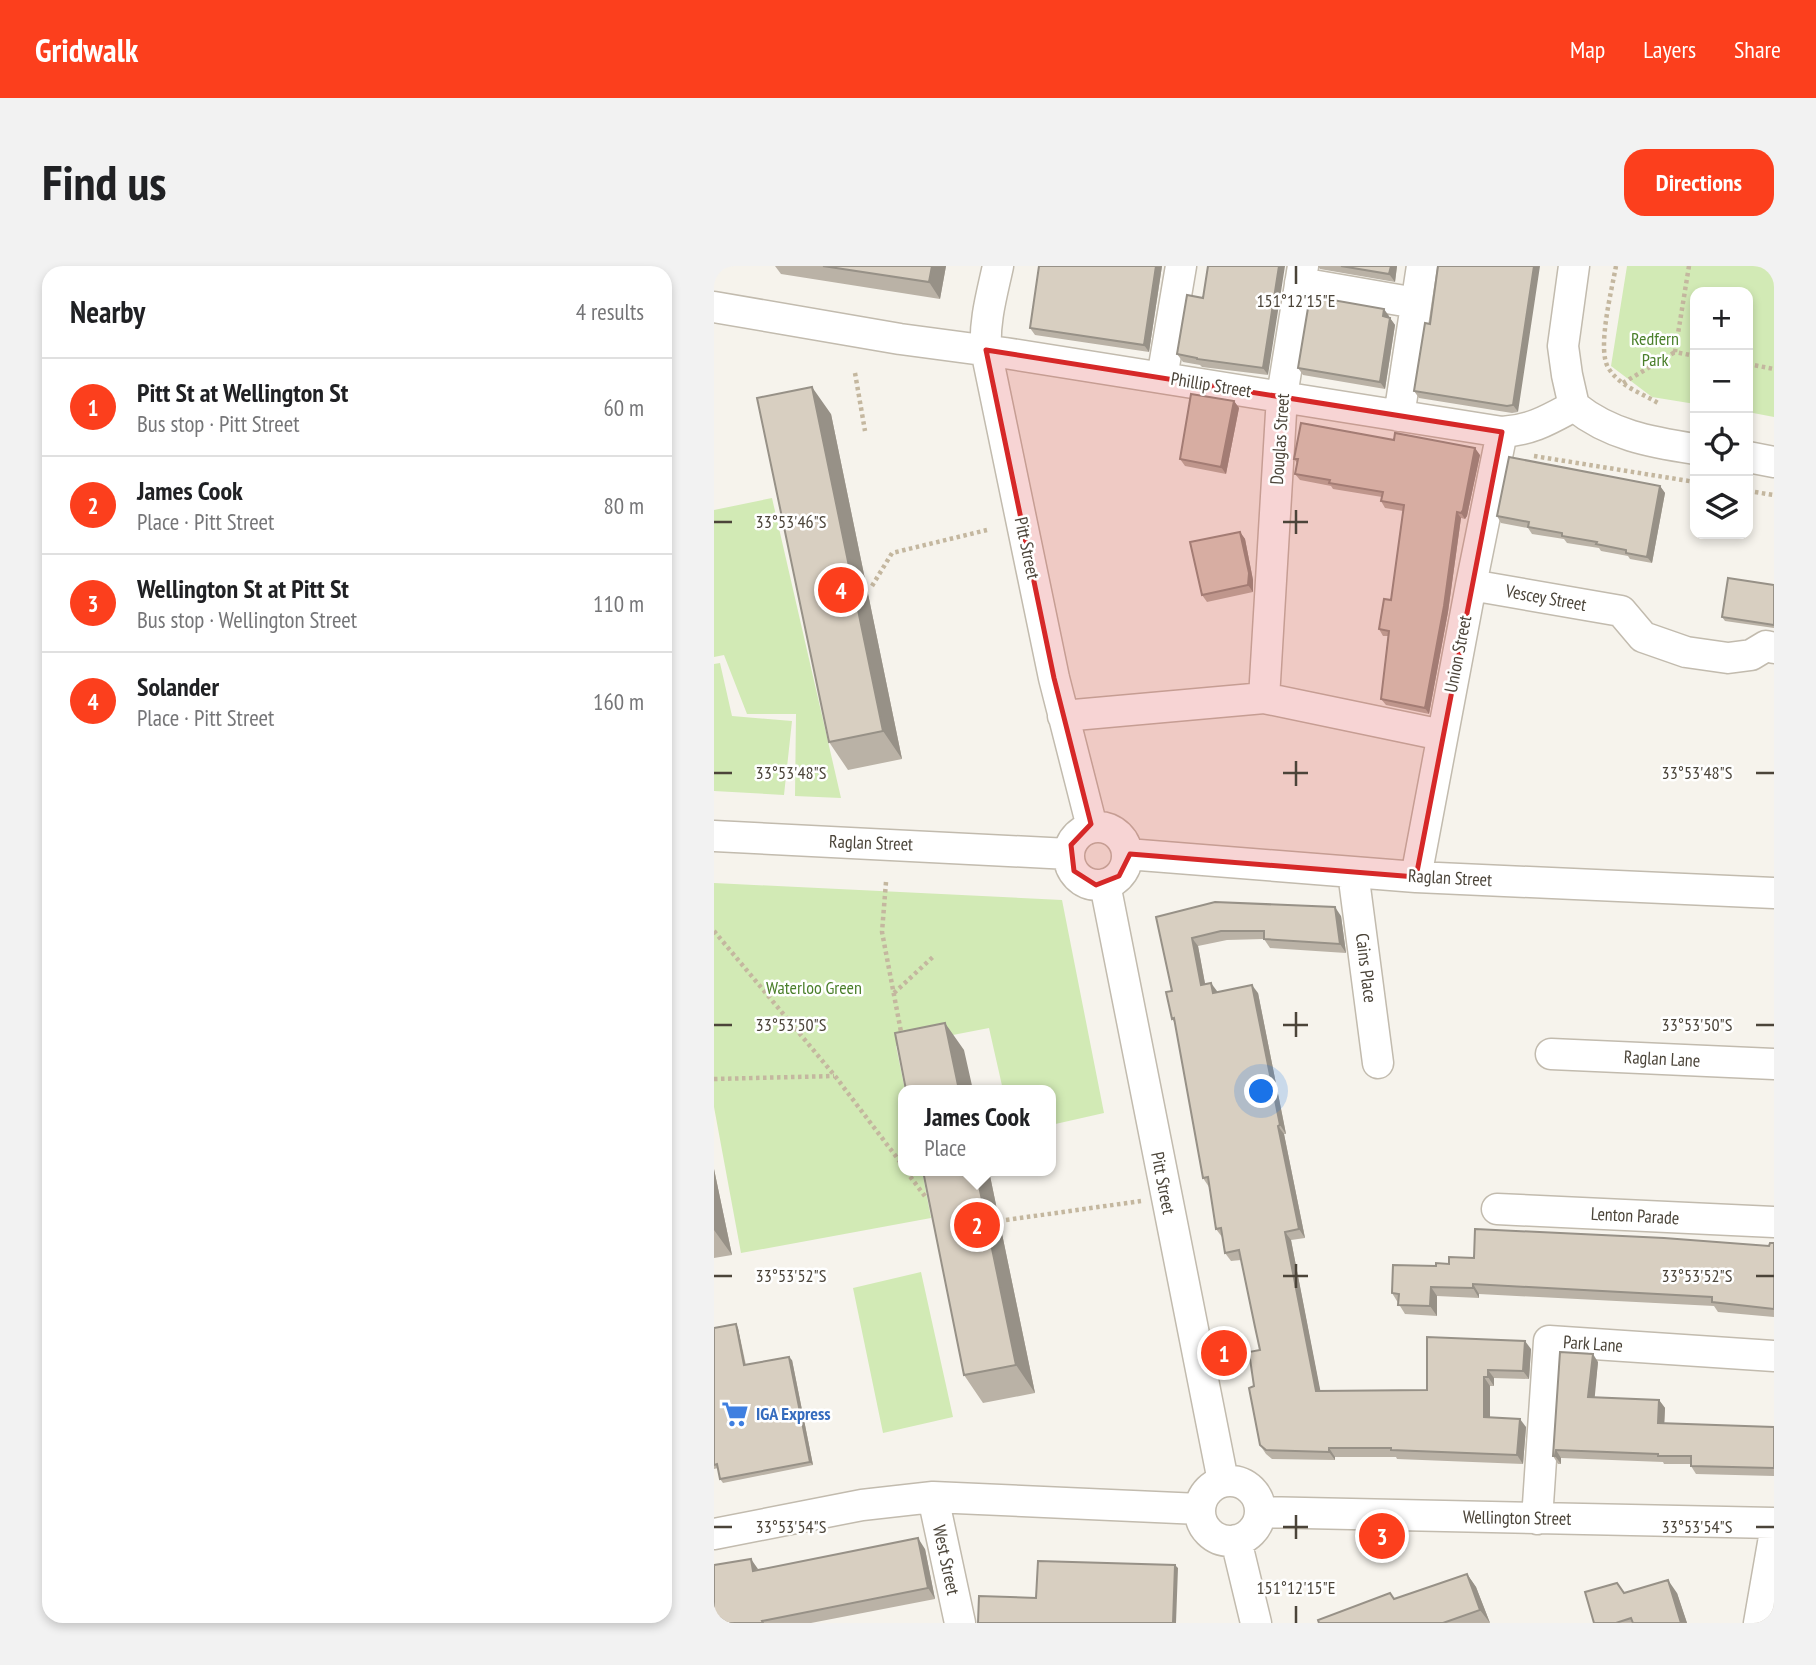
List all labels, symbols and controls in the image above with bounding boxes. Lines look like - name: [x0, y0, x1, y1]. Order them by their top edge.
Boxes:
- text: Gridwalk: [35, 28, 138, 71]
- text: Map: [1570, 34, 1605, 65]
- text: Layers: [1643, 34, 1696, 65]
- text: Share: [1734, 34, 1781, 65]
- button: Directions: [1624, 149, 1774, 216]
- text: Find us: [42, 150, 166, 214]
- map controls: [1690, 287, 1753, 539]
- button: +: [1690, 287, 1753, 350]
- text: 151°12'15"E: [1257, 289, 1335, 312]
- text: Nearby: [70, 292, 145, 331]
- text: 4 results: [576, 297, 644, 326]
- park label: Redfern Park: [1631, 327, 1679, 371]
- button: −: [1690, 350, 1753, 413]
- street label: Phillip Street: [1169, 367, 1253, 402]
- text: Pitt St at Wellington St: [137, 376, 348, 409]
- text: 1: [88, 393, 99, 422]
- text: 60 m: [603, 393, 644, 422]
- street label: Douglas Street: [1265, 393, 1294, 485]
- text: Bus stop · Pitt Street: [137, 409, 299, 438]
- button: locate: [1690, 413, 1753, 476]
- text: James Cook: [137, 474, 243, 507]
- button: layers: [1690, 476, 1753, 539]
- text: 2: [88, 491, 99, 520]
- text: 80 m: [603, 491, 644, 520]
- text: Place · Pitt Street: [137, 507, 274, 536]
- text: 33°53'46"S: [756, 510, 827, 533]
- street label: Pitt Street: [1010, 515, 1045, 581]
- pin: 4: [818, 564, 864, 616]
- text: Wellington St at Pitt St: [137, 572, 349, 605]
- street label: Vescey Street: [1503, 579, 1588, 616]
- text: 3: [88, 589, 99, 618]
- text: 110 m: [593, 589, 644, 618]
- text: Bus stop · Wellington Street: [137, 605, 357, 634]
- street label: Union Street: [1439, 613, 1476, 694]
- text: Solander: [137, 670, 219, 703]
- text: 4: [88, 687, 99, 716]
- text: 160 m: [593, 687, 644, 716]
- text: Place · Pitt Street: [137, 703, 274, 732]
- text: 33°53'48"S: [756, 761, 827, 784]
- text: 33°53'48"S: [1662, 761, 1733, 784]
- street label: Raglan Street: [829, 830, 913, 855]
- street label: Raglan Street: [1407, 864, 1493, 891]
- street label: Cains Place: [1351, 932, 1382, 1004]
- park label: Waterloo Green: [766, 976, 862, 999]
- text: 33°53'50"S: [756, 1013, 827, 1036]
- text: 33°53'50"S: [1662, 1013, 1733, 1036]
- street label: Raglan Lane: [1623, 1045, 1701, 1072]
- your location: [1244, 1074, 1278, 1108]
- popup: [898, 1085, 1056, 1176]
- text: James Cook: [924, 1100, 1030, 1133]
- text: Place: [924, 1133, 966, 1162]
- street label: Pitt Street: [1146, 1150, 1181, 1216]
- pin: 2: [954, 1199, 1000, 1251]
- street label: Lenton Parade: [1590, 1202, 1680, 1229]
- text: 33°53'52"S: [756, 1264, 827, 1287]
- text: 33°53'52"S: [1662, 1264, 1733, 1287]
- pin: 1: [1201, 1327, 1247, 1379]
- street label: Park Lane: [1562, 1330, 1624, 1357]
- supermarket icon: IGA Express: [720, 1399, 750, 1429]
- place label: IGA Express: [756, 1402, 831, 1425]
- street label: Wellington Street: [1463, 1505, 1571, 1530]
- pin: 3: [1359, 1510, 1405, 1562]
- text: 33°53'54"S: [756, 1515, 827, 1538]
- text: 33°53'54"S: [1662, 1515, 1733, 1538]
- street label: West Street: [928, 1523, 965, 1597]
- text: 151°12'15"E: [1257, 1576, 1335, 1599]

